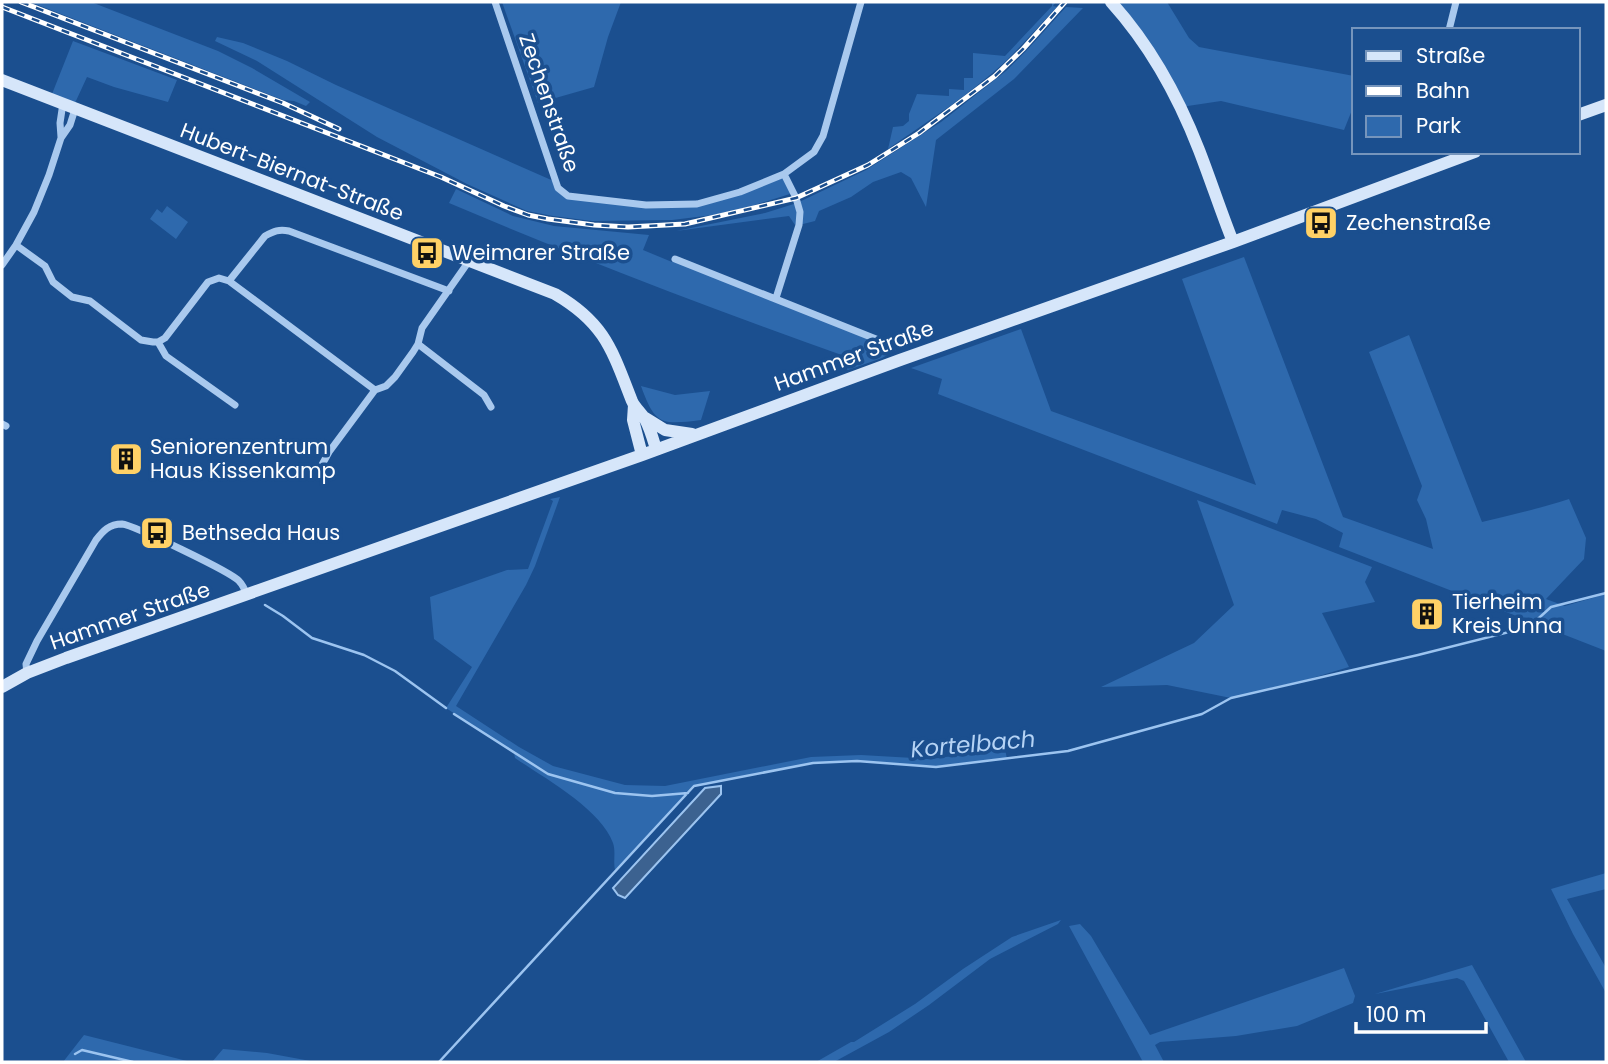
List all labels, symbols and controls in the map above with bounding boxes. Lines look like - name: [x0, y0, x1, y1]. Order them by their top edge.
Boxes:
- legend: [1352, 28, 1580, 154]
- street label: Zechenstraße: [512, 30, 587, 176]
- text: Straße: [1416, 41, 1485, 70]
- text: Bahn: [1416, 76, 1470, 105]
- text: Park: [1416, 111, 1461, 140]
- street label: Hubert-Biernat-Straße: [176, 115, 408, 228]
- bus stop icon: Zechenstraße: [1302, 204, 1340, 242]
- place label: Zechenstraße: [1346, 208, 1491, 237]
- bus stop icon: Weimarer Straße: [408, 234, 446, 272]
- place label: Weimarer Straße: [452, 238, 630, 267]
- street label: Hammer Straße: [770, 313, 938, 398]
- place label: Seniorenzentrum Haus Kissenkamp: [150, 432, 336, 485]
- building icon: Seniorenzentrum Haus Kissenkamp: [107, 440, 145, 478]
- bus stop icon: Bethseda Haus: [138, 514, 176, 552]
- place label: Bethseda Haus: [182, 518, 340, 547]
- street label: Hammer Straße: [46, 575, 214, 657]
- place label: Tierheim Kreis Unna: [1452, 587, 1562, 640]
- building icon: Tierheim Kreis Unna: [1408, 595, 1446, 633]
- water label: Kortelbach: [909, 723, 1037, 765]
- scale bar: [1356, 990, 1486, 1034]
- text: 100 m: [1366, 1000, 1426, 1029]

